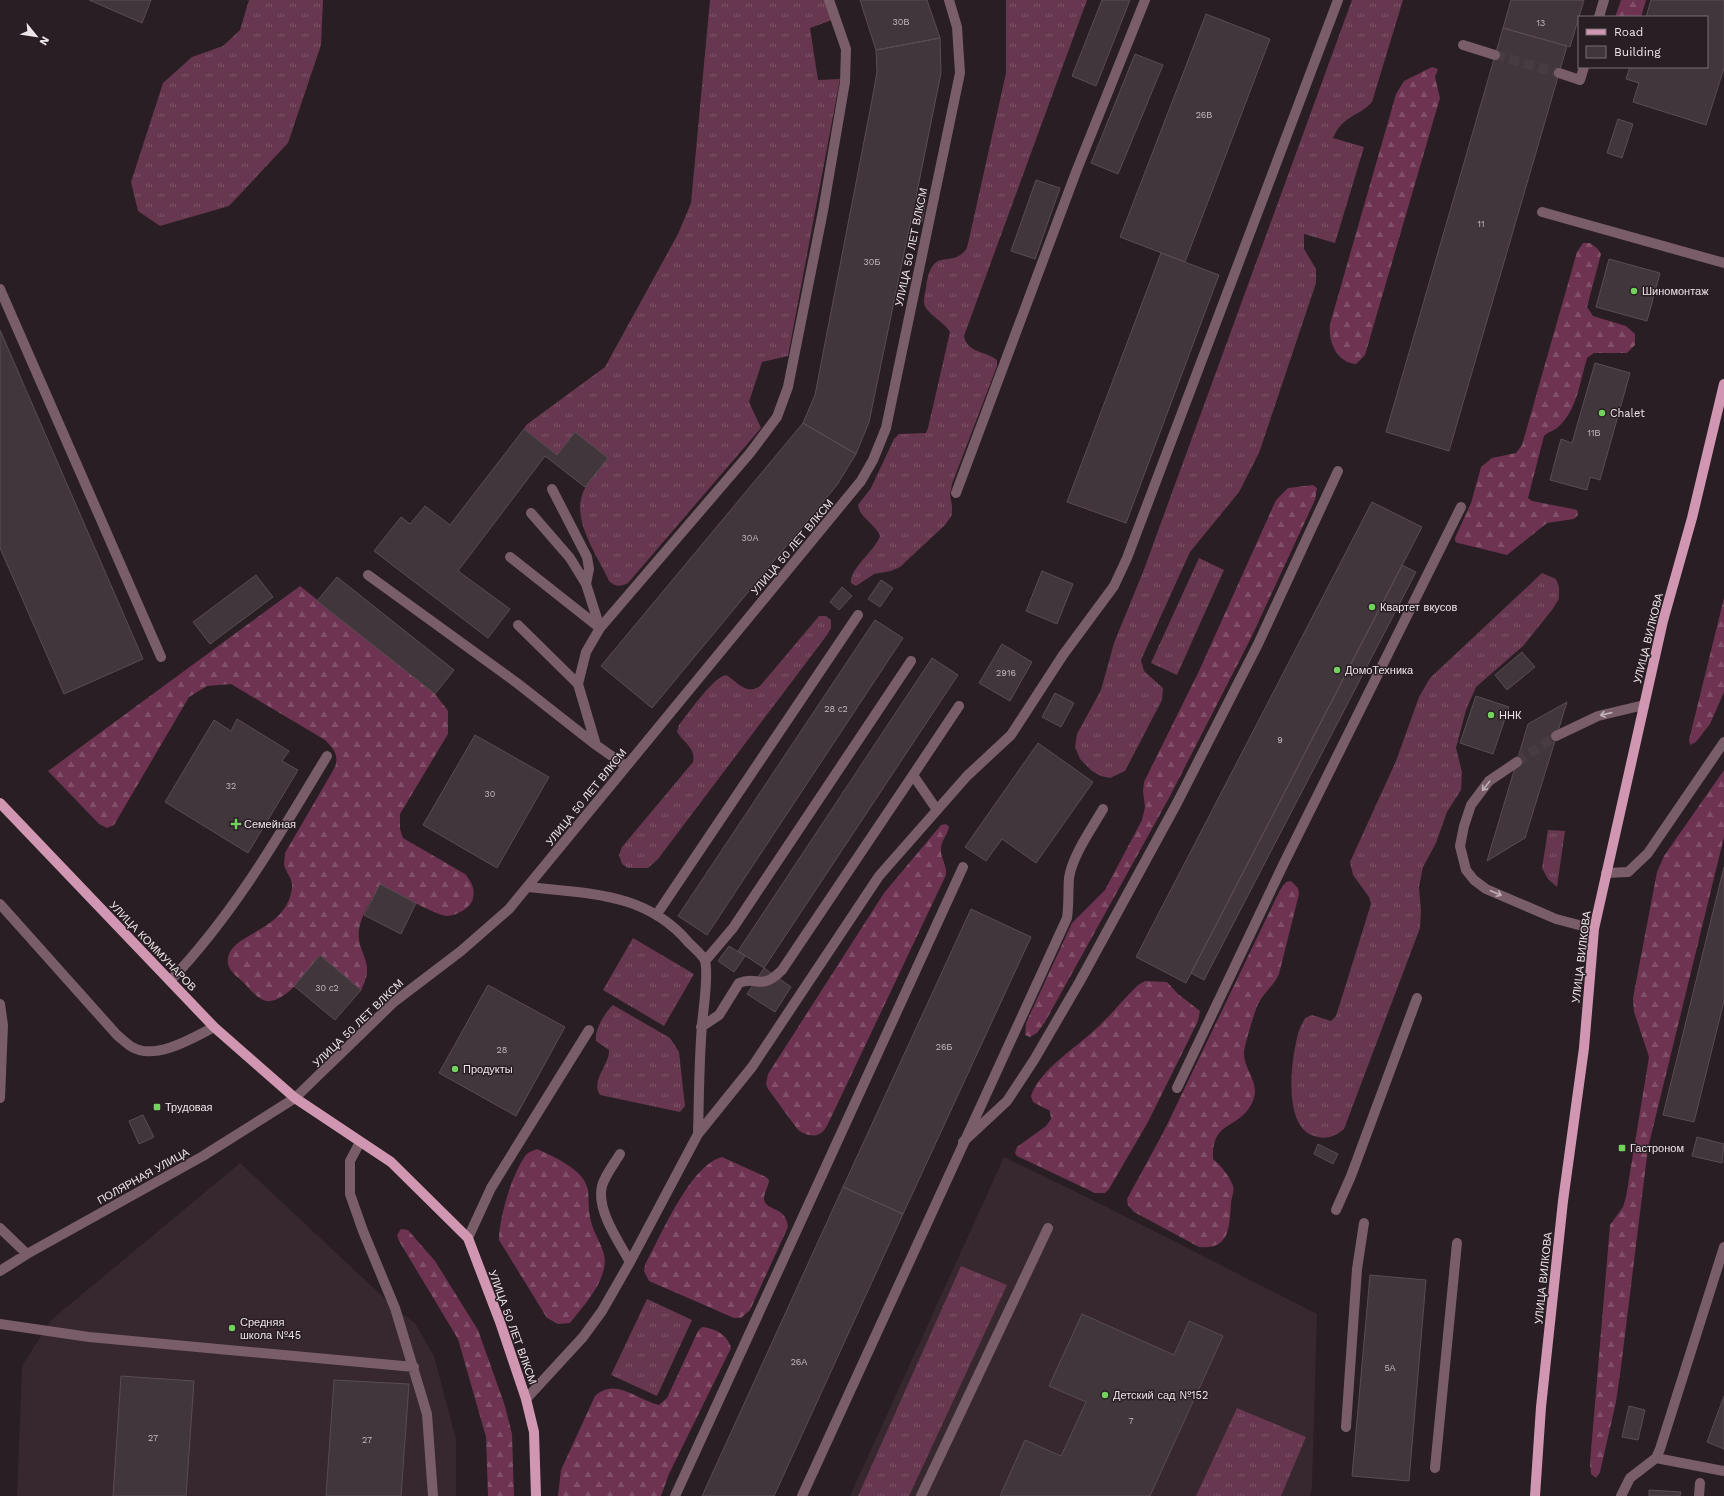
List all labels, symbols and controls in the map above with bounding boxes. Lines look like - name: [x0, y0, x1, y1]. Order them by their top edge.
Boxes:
- north arrow: [16, 16, 56, 56]
- legend: [1578, 16, 1708, 68]
- house number: 30В: [893, 17, 909, 27]
- house number: 13: [1537, 18, 1545, 28]
- text: Road: [1614, 25, 1643, 39]
- text: N: [37, 34, 52, 48]
- text: Building: [1614, 45, 1661, 59]
- house number: 26В: [1196, 110, 1212, 120]
- street label: УЛИЦА 50 ЛЕТ ВЛКСМ: [893, 187, 930, 307]
- house number: 11: [1477, 219, 1485, 229]
- house number: 30Б: [864, 257, 880, 267]
- place label: Шиномонтаж: [1642, 285, 1709, 298]
- marker: Шиномонтаж: [1629, 286, 1639, 296]
- place label: Chalet: [1610, 407, 1645, 420]
- marker: Chalet: [1597, 408, 1607, 418]
- house number: 11В: [1587, 428, 1601, 438]
- street label: УЛИЦА 50 ЛЕТ ВЛКСМ: [749, 497, 836, 598]
- house number: 30А: [742, 533, 758, 543]
- street label: УЛИЦА ВИЛКОВА: [1631, 591, 1666, 685]
- place label: Квартет вкусов: [1380, 601, 1457, 614]
- marker: Квартет вкусов: [1367, 602, 1377, 612]
- place label: ДомоТехника: [1345, 664, 1414, 677]
- marker: ДомоТехника: [1332, 665, 1342, 675]
- house number: 2916: [996, 668, 1016, 678]
- house number: 28 с2: [824, 704, 848, 714]
- place label: ННК: [1499, 709, 1522, 722]
- marker: ННК: [1486, 710, 1496, 720]
- one-way arrow: [1600, 711, 1613, 719]
- house number: 9: [1277, 735, 1283, 745]
- street label: УЛИЦА 50 ЛЕТ ВЛКСМ: [543, 746, 629, 848]
- one-way arrow: [1481, 780, 1490, 791]
- house number: 32: [226, 781, 236, 791]
- house number: 30: [485, 789, 496, 799]
- place label: Семейная: [244, 818, 296, 831]
- marker: Семейная: [231, 819, 241, 829]
- one-way arrow: [1489, 890, 1501, 898]
- street label: УЛИЦА КОММУНАРОВ: [106, 899, 199, 994]
- street label: УЛИЦА ВИЛКОВА: [1569, 910, 1594, 1004]
- street label: УЛИЦА 50 ЛЕТ ВЛКСМ: [310, 977, 406, 1070]
- house number: 30 с2: [315, 983, 339, 993]
- house number: 26Б: [936, 1042, 952, 1052]
- house number: 28: [497, 1045, 507, 1055]
- place label: Продукты: [463, 1063, 513, 1076]
- marker: Продукты: [450, 1064, 460, 1074]
- place label: Трудовая: [165, 1101, 213, 1114]
- marker: Трудовая: [152, 1102, 162, 1112]
- place label: Гастроном: [1630, 1142, 1684, 1155]
- marker: Гастроном: [1617, 1143, 1627, 1153]
- street label: ПОЛЯРНАЯ УЛИЦА: [95, 1145, 192, 1207]
- street label: УЛИЦА ВИЛКОВА: [1532, 1231, 1555, 1325]
- street label: УЛИЦА 50 ЛЕТ ВЛКСМ: [486, 1268, 539, 1386]
- place label: Средняя школа №45: [240, 1316, 301, 1342]
- marker: Средняя школа №45: [227, 1323, 237, 1333]
- house number: 26А: [791, 1357, 807, 1367]
- house number: 5А: [1384, 1363, 1396, 1373]
- place label: Детский сад №152: [1113, 1389, 1208, 1402]
- marker: Детский сад №152: [1100, 1390, 1110, 1400]
- house number: 7: [1128, 1416, 1134, 1426]
- house number: 27: [148, 1433, 158, 1443]
- house number: 27: [362, 1435, 372, 1445]

